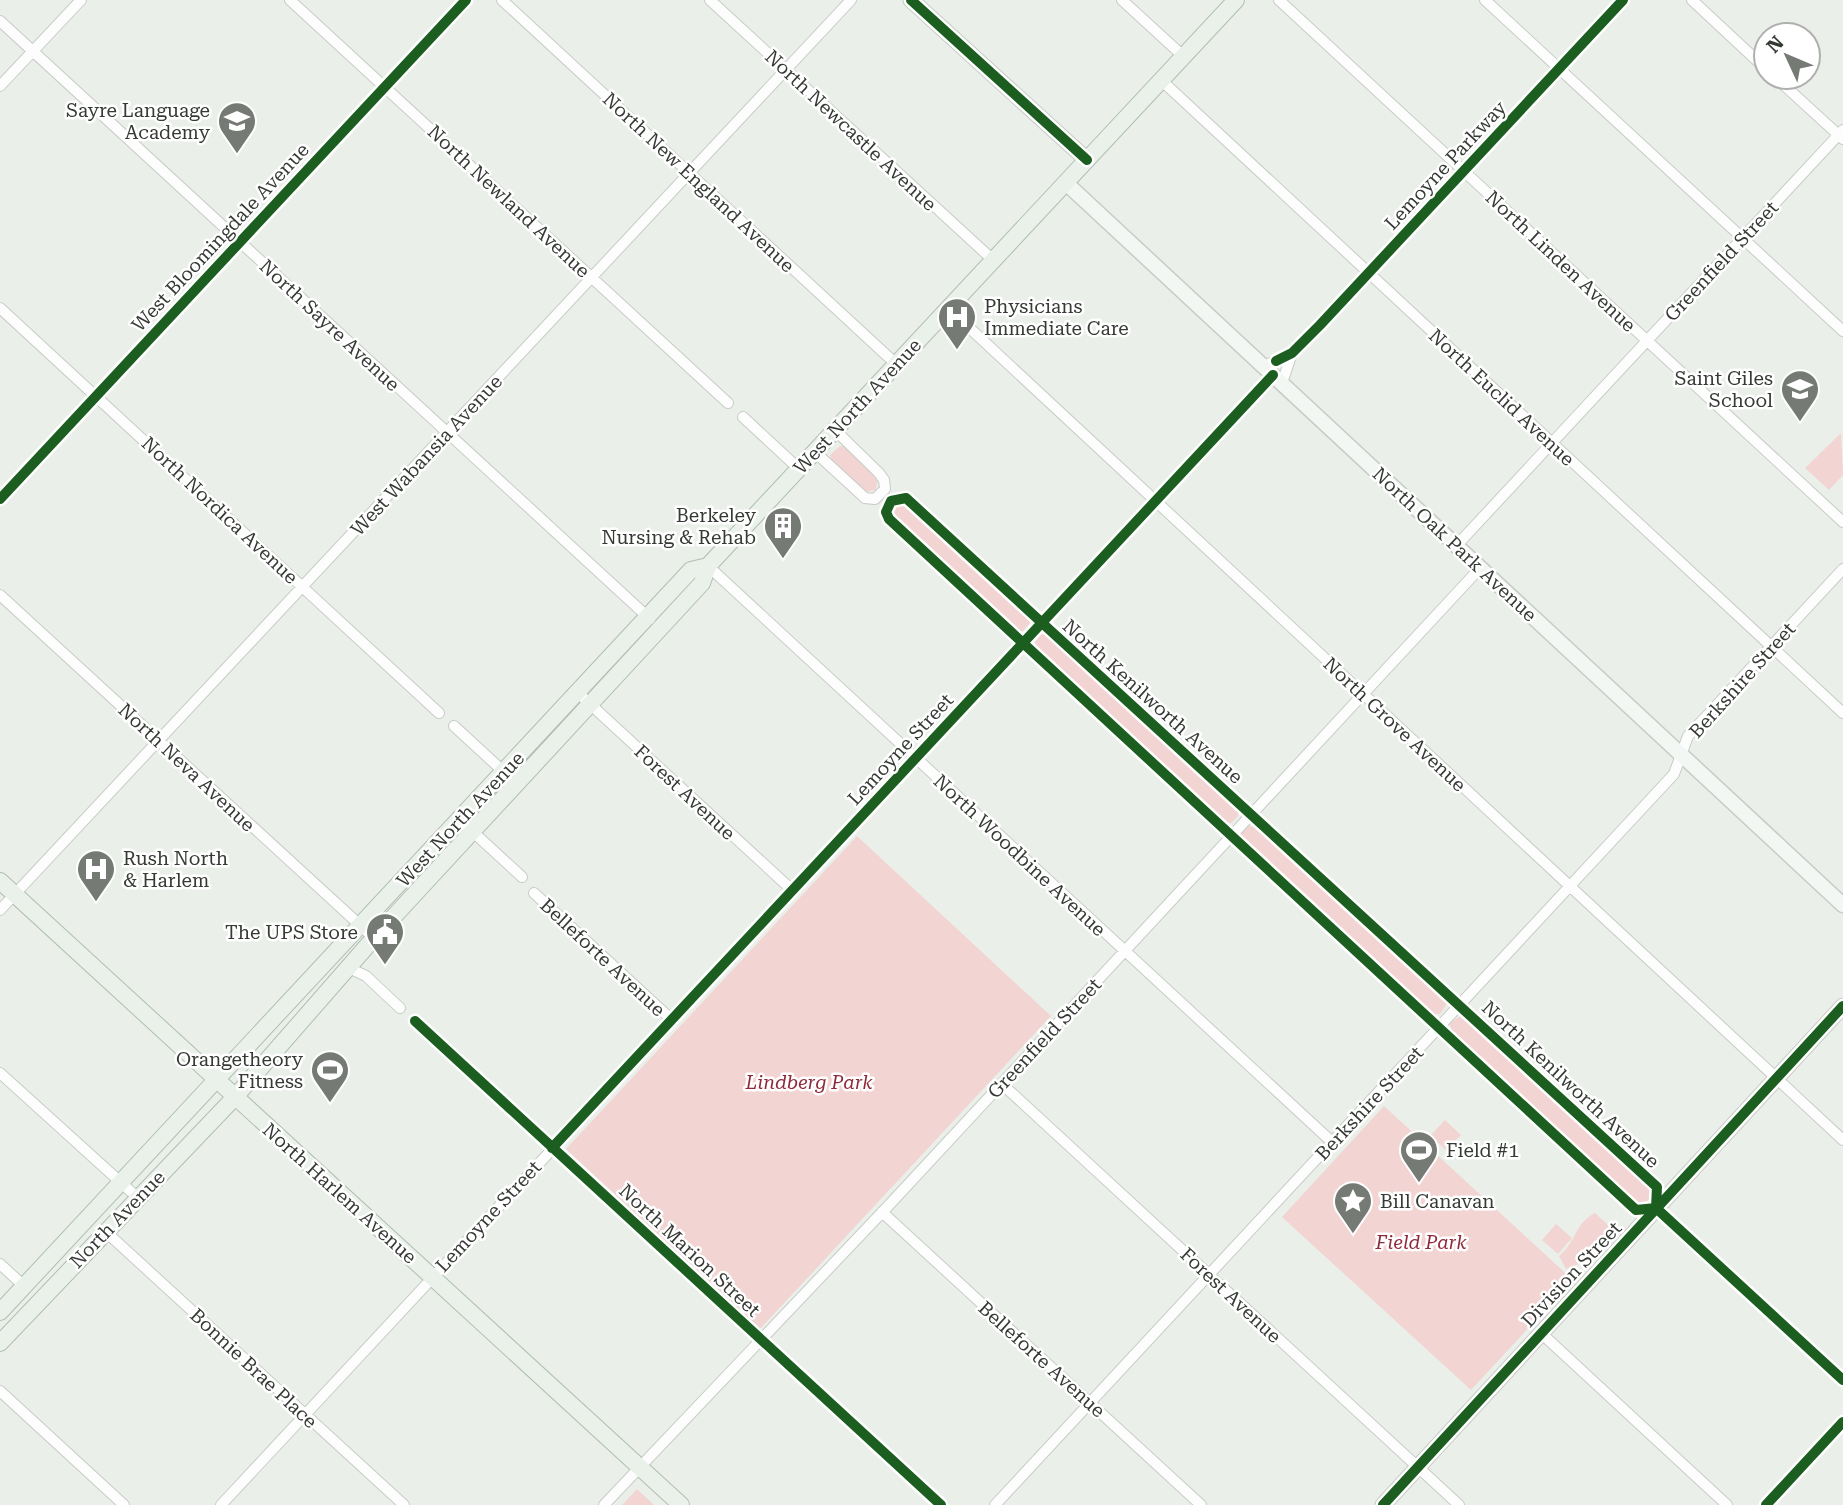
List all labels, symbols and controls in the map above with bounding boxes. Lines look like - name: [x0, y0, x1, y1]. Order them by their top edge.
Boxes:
- north arrow: [1752, 21, 1822, 91]
- text: N: [1762, 31, 1789, 58]
- street label: North Newcastle Avenue: [760, 45, 941, 216]
- street label: North New England Avenue: [598, 88, 799, 277]
- street label: Lemoyne Parkway: [1380, 96, 1512, 235]
- place label: Sayre Language Academy: [66, 99, 211, 144]
- school or university icon: Sayre Language Academy: [216, 100, 258, 155]
- street label: North Newland Avenue: [423, 120, 595, 283]
- street label: West Bloomingdale Avenue: [127, 138, 314, 336]
- street label: North Linden Avenue: [1481, 186, 1640, 337]
- street label: Greenfield Street: [1660, 196, 1783, 326]
- street label: North Sayre Avenue: [255, 255, 404, 396]
- place label: Physicians Immediate Care: [984, 295, 1129, 340]
- hospital icon: Physicians Immediate Care: [936, 296, 978, 351]
- street label: North Euclid Avenue: [1424, 324, 1579, 471]
- street label: West North Avenue: [789, 334, 926, 479]
- place label: Saint Giles School: [1674, 367, 1773, 412]
- school or university icon: Saint Giles School: [1779, 368, 1821, 423]
- street label: West Wabansia Avenue: [346, 370, 507, 541]
- street label: North Nordica Avenue: [137, 432, 303, 589]
- street label: North Oak Park Avenue: [1368, 462, 1541, 626]
- place label: Berkeley Nursing & Rehab: [601, 504, 757, 549]
- building icon: Berkeley Nursing & Rehab: [762, 505, 804, 560]
- street label: North Kenilworth Avenue: [1058, 614, 1247, 788]
- street label: Berkshire Street: [1684, 618, 1800, 743]
- street label: North Grove Avenue: [1319, 652, 1471, 796]
- street label: Lemoyne Street: [843, 689, 958, 810]
- street label: North Neva Avenue: [114, 698, 260, 836]
- street label: Forest Avenue: [630, 740, 740, 845]
- street label: West North Avenue: [392, 747, 529, 892]
- street label: North Woodbine Avenue: [929, 770, 1110, 941]
- place label: Rush North & Harlem: [123, 847, 228, 892]
- hospital icon: Rush North & Harlem: [75, 848, 117, 903]
- street label: Belleforte Avenue: [535, 894, 670, 1021]
- public building icon: The UPS Store: [364, 911, 406, 966]
- place label: The UPS Store: [225, 921, 358, 944]
- street label: Greenfield Street: [983, 973, 1106, 1103]
- street label: North Kenilworth Avenue: [1477, 996, 1664, 1173]
- street label: Berkshire Street: [1311, 1042, 1428, 1165]
- place label: Orangetheory Fitness: [176, 1048, 304, 1093]
- sports icon: Orangetheory Fitness: [309, 1049, 351, 1104]
- park label: Lindberg Park: [745, 1071, 873, 1094]
- street label: North Harlem Avenue: [258, 1118, 421, 1269]
- sports icon: Field #1: [1398, 1129, 1440, 1184]
- place label: Field #1: [1446, 1139, 1519, 1162]
- street label: Lemoyne Street: [431, 1156, 546, 1277]
- street label: North Avenue: [65, 1166, 170, 1273]
- street label: North Marion Street: [614, 1179, 765, 1322]
- place icon: Bill Canavan: [1332, 1180, 1374, 1235]
- place label: Bill Canavan: [1380, 1190, 1495, 1213]
- street label: Division Street: [1517, 1217, 1626, 1332]
- park label: Field Park: [1375, 1231, 1467, 1254]
- street label: Forest Avenue: [1176, 1243, 1286, 1348]
- street label: Belleforte Avenue: [974, 1296, 1110, 1422]
- street label: Bonnie Brae Place: [185, 1304, 322, 1433]

